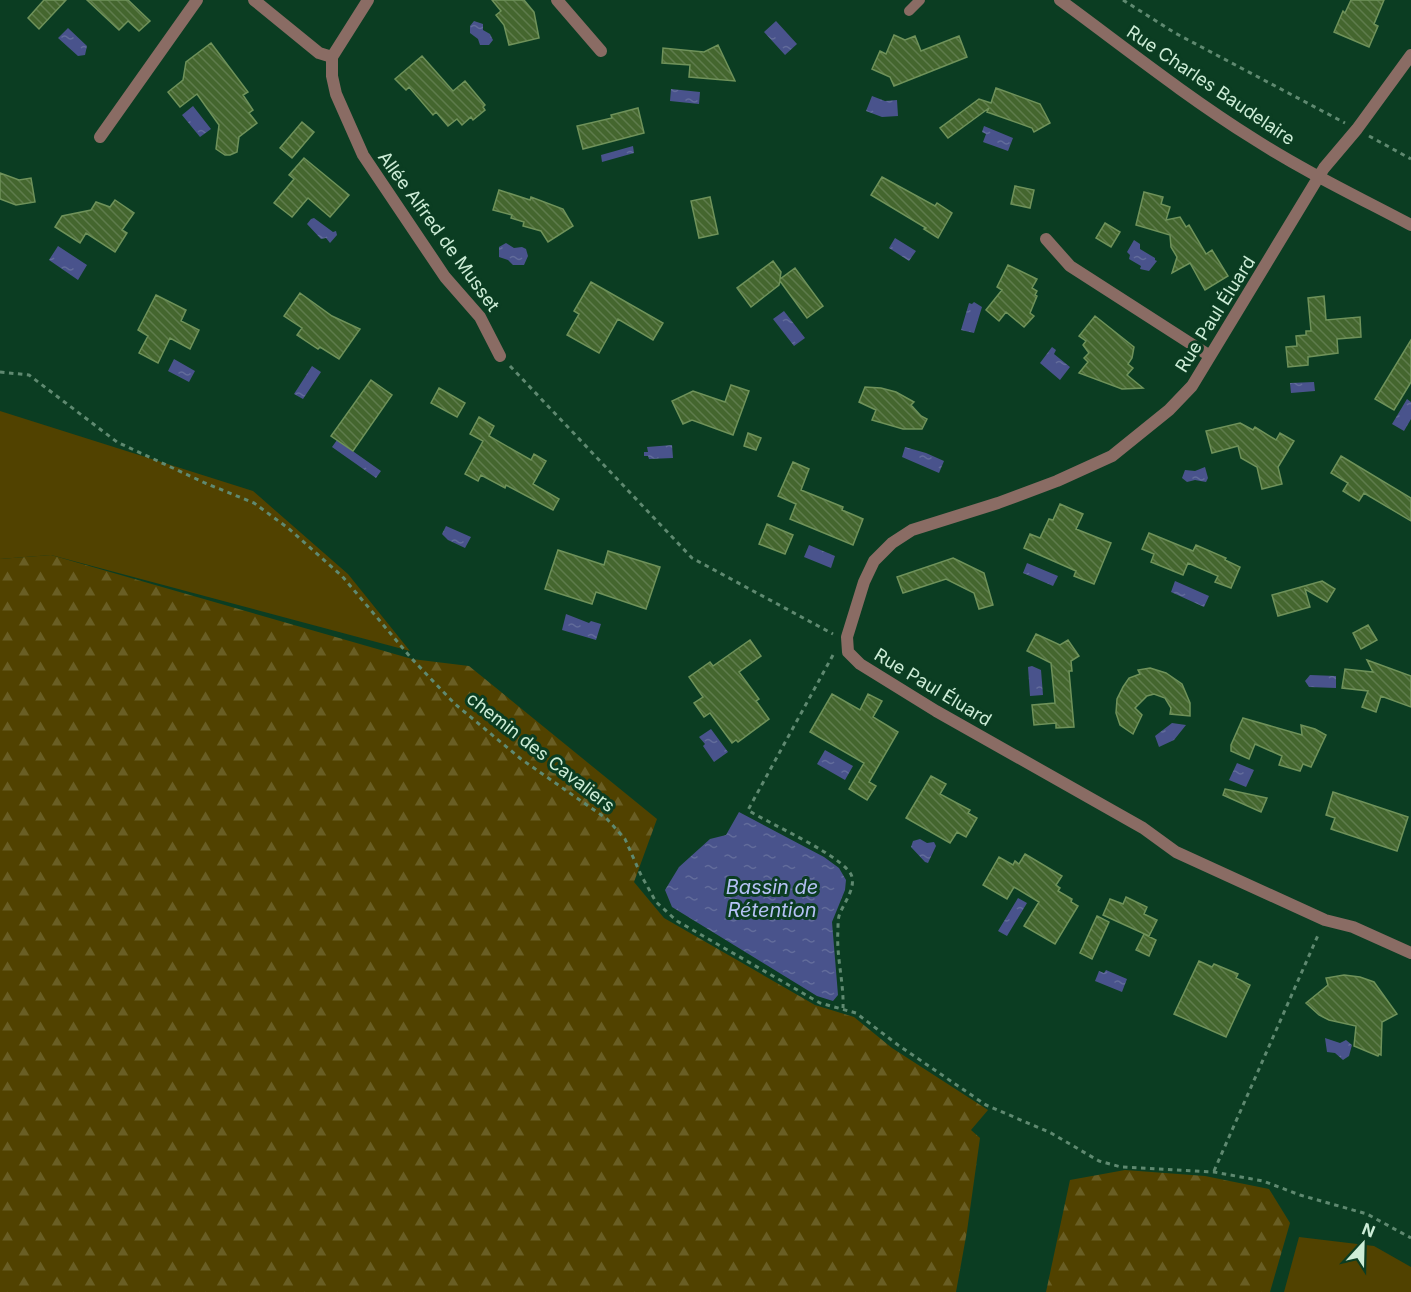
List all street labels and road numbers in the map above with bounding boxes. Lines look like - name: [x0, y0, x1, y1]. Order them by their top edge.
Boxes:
- street label: Rue Charles Baudelaire: [1123, 21, 1299, 149]
- street label: Allée Alfred de Musset: [374, 147, 504, 315]
- street label: Rue Paul Éluard: [1170, 252, 1259, 376]
- street label: Rue Paul Éluard: [871, 643, 996, 730]
- street label: chemin des Cavaliers: [463, 688, 619, 816]

